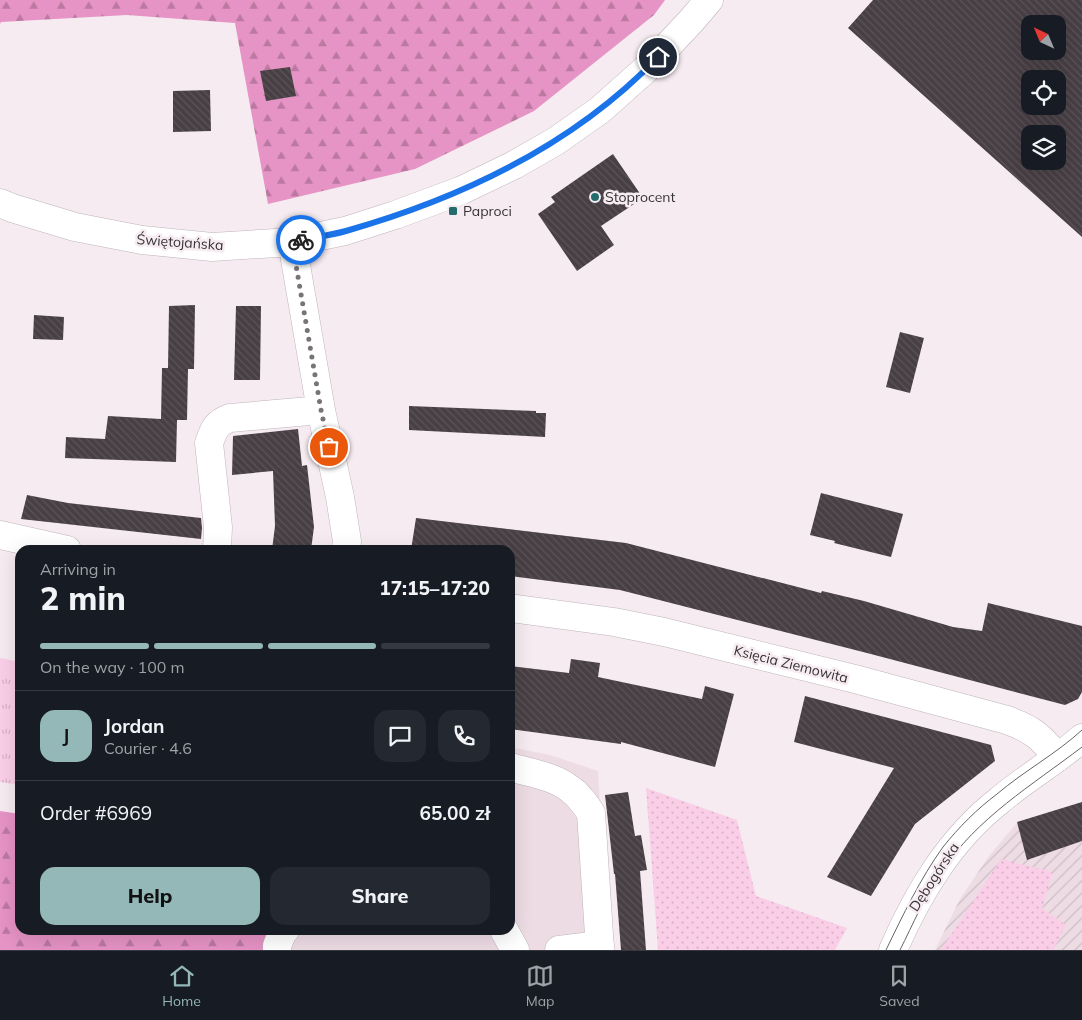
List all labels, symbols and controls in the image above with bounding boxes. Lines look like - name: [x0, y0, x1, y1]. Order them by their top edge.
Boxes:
- north arrow: [1021, 15, 1066, 60]
- map controls: [1021, 15, 1066, 170]
- pin: [637, 36, 679, 78]
- icon: home: [644, 43, 672, 71]
- button: locate: [1021, 70, 1066, 115]
- button: layers: [1021, 125, 1066, 170]
- place label: Stoprocent: [605, 188, 676, 206]
- marker: Stoprocent: [589, 191, 601, 203]
- place label: Paproci: [463, 202, 512, 220]
- marker: Paproci: [447, 205, 459, 217]
- courier: [276, 215, 326, 265]
- icon: bike: [287, 226, 315, 254]
- street label: Świętojańska: [136, 230, 224, 254]
- pin: [308, 426, 350, 468]
- icon: bag: [315, 433, 343, 461]
- text: Arriving in: [40, 559, 116, 579]
- text: 17:15–17:20: [379, 576, 490, 600]
- text: 2 min: [40, 578, 126, 618]
- street label: Księcia Ziemowita: [732, 641, 850, 687]
- text: On the way · 100 m: [40, 657, 185, 677]
- button: chat: [374, 710, 426, 762]
- button: phone: [438, 710, 490, 762]
- text: Jordan: [104, 714, 164, 738]
- text: J: [63, 724, 69, 748]
- text: Courier · 4.6: [104, 738, 192, 758]
- text: Order #6969: [40, 801, 152, 825]
- text: 65.00 zł: [420, 801, 490, 825]
- street label: Dębogórska: [905, 839, 963, 915]
- button: Help: [40, 867, 260, 925]
- button: Share: [270, 867, 490, 925]
- tab: Home: [162, 962, 201, 1010]
- tab: Map: [526, 962, 555, 1010]
- tab: Saved: [879, 962, 920, 1010]

